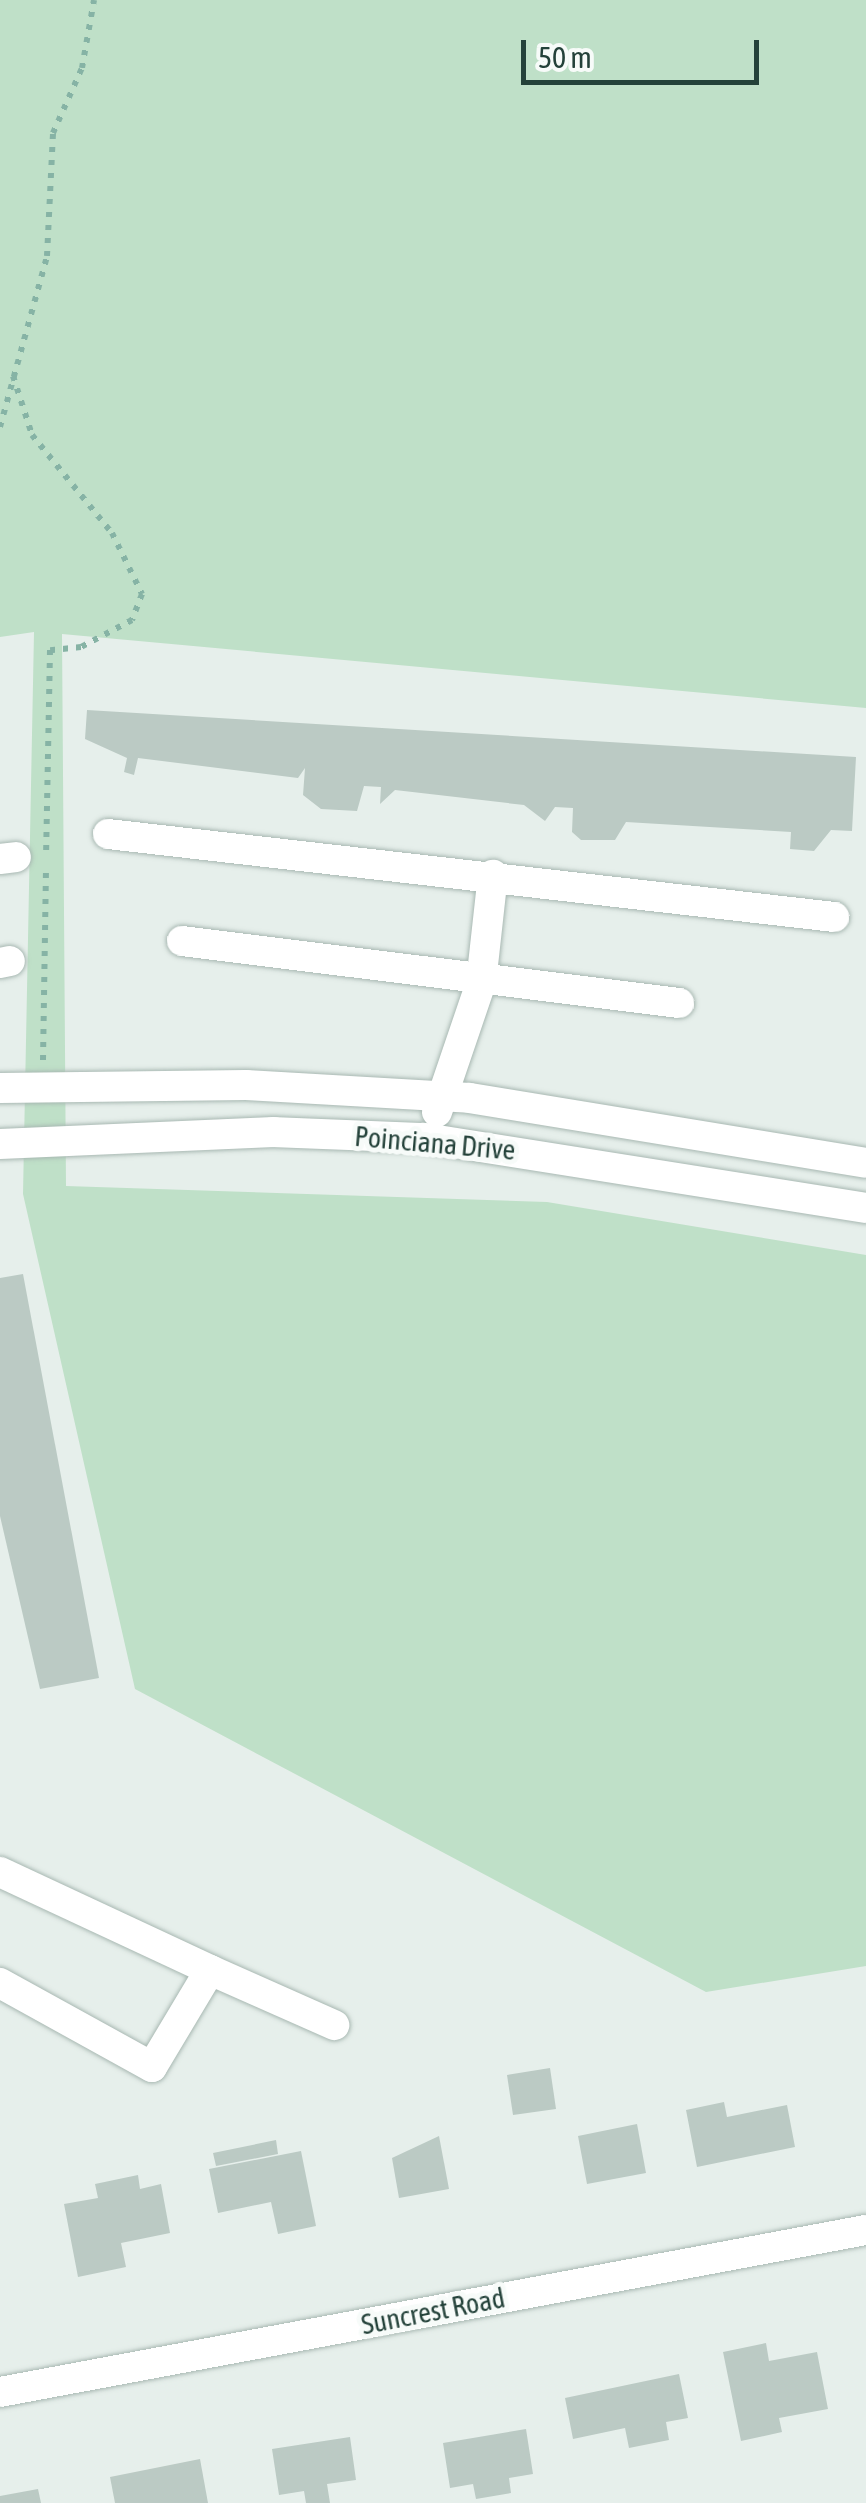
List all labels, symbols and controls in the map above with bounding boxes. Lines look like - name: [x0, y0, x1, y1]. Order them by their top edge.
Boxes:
- scale bar: [526, 20, 764, 82]
- text: 50 m: [538, 40, 592, 74]
- street label: Poinciana Drive: [353, 1119, 517, 1167]
- street label: Suncrest Road: [358, 2281, 508, 2341]

